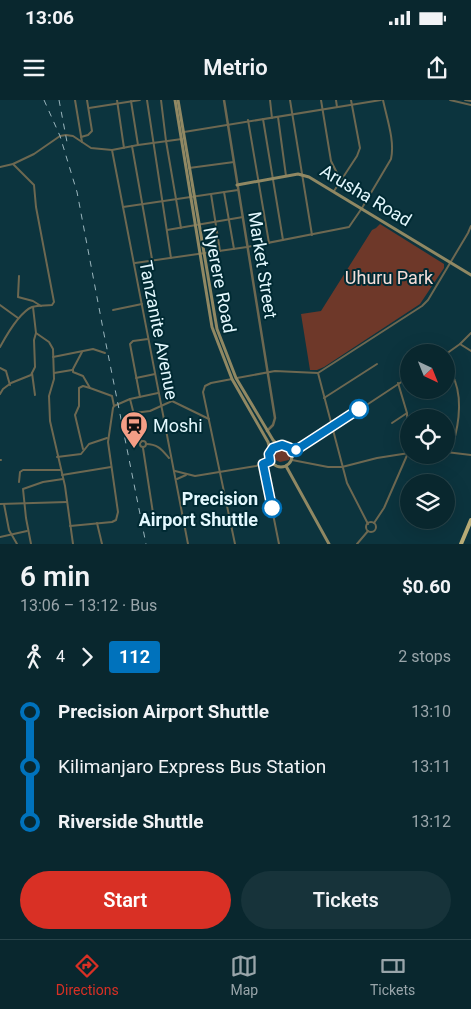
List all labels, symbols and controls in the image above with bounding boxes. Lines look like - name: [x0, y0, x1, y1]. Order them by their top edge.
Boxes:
- text: 13:06: [25, 6, 74, 29]
- icon: menu: [20, 54, 48, 82]
- icon: share: [423, 54, 451, 82]
- text: Metrio: [203, 55, 268, 80]
- street label: Arusha Road: [317, 160, 415, 230]
- street label: Market Street: [244, 210, 282, 320]
- street label: Nyerere Road: [199, 225, 241, 335]
- street label: Tanzanite Avenue: [135, 259, 183, 401]
- park label: Uhuru Park: [345, 267, 434, 288]
- north arrow: [400, 344, 455, 399]
- map controls: [400, 344, 455, 529]
- unlabelled marker: [349, 399, 369, 419]
- button: locate: [400, 409, 455, 464]
- station icon: Moshi: [119, 410, 149, 449]
- place label: Moshi: [153, 415, 203, 436]
- unlabelled marker: [289, 443, 303, 457]
- button: layers: [400, 474, 455, 529]
- place label: Precision Airport Shuttle: [139, 488, 258, 530]
- marker: Precision Airport Shuttle: [262, 498, 282, 518]
- text: 6 min: [20, 560, 90, 593]
- text: $0.60: [402, 575, 451, 598]
- text: 13:06 – 13:12 · Bus: [20, 596, 157, 615]
- icon: walk: [20, 643, 48, 671]
- icon: forward: [73, 643, 101, 671]
- text: 112: [119, 646, 150, 667]
- text: 4: [56, 647, 65, 666]
- text: 2 stops: [398, 647, 451, 666]
- text: Precision Airport Shuttle: [58, 700, 269, 723]
- text: 13:10: [411, 702, 451, 721]
- text: Kilimanjaro Express Bus Station: [58, 755, 326, 778]
- text: 13:11: [411, 757, 451, 776]
- text: Riverside Shuttle: [58, 810, 204, 833]
- text: 13:12: [411, 812, 451, 831]
- button: Start: [20, 871, 231, 929]
- button: Tickets: [241, 871, 451, 929]
- tab: Directions: [56, 952, 119, 998]
- tab: Map: [230, 952, 258, 998]
- tab: Tickets: [370, 952, 415, 998]

